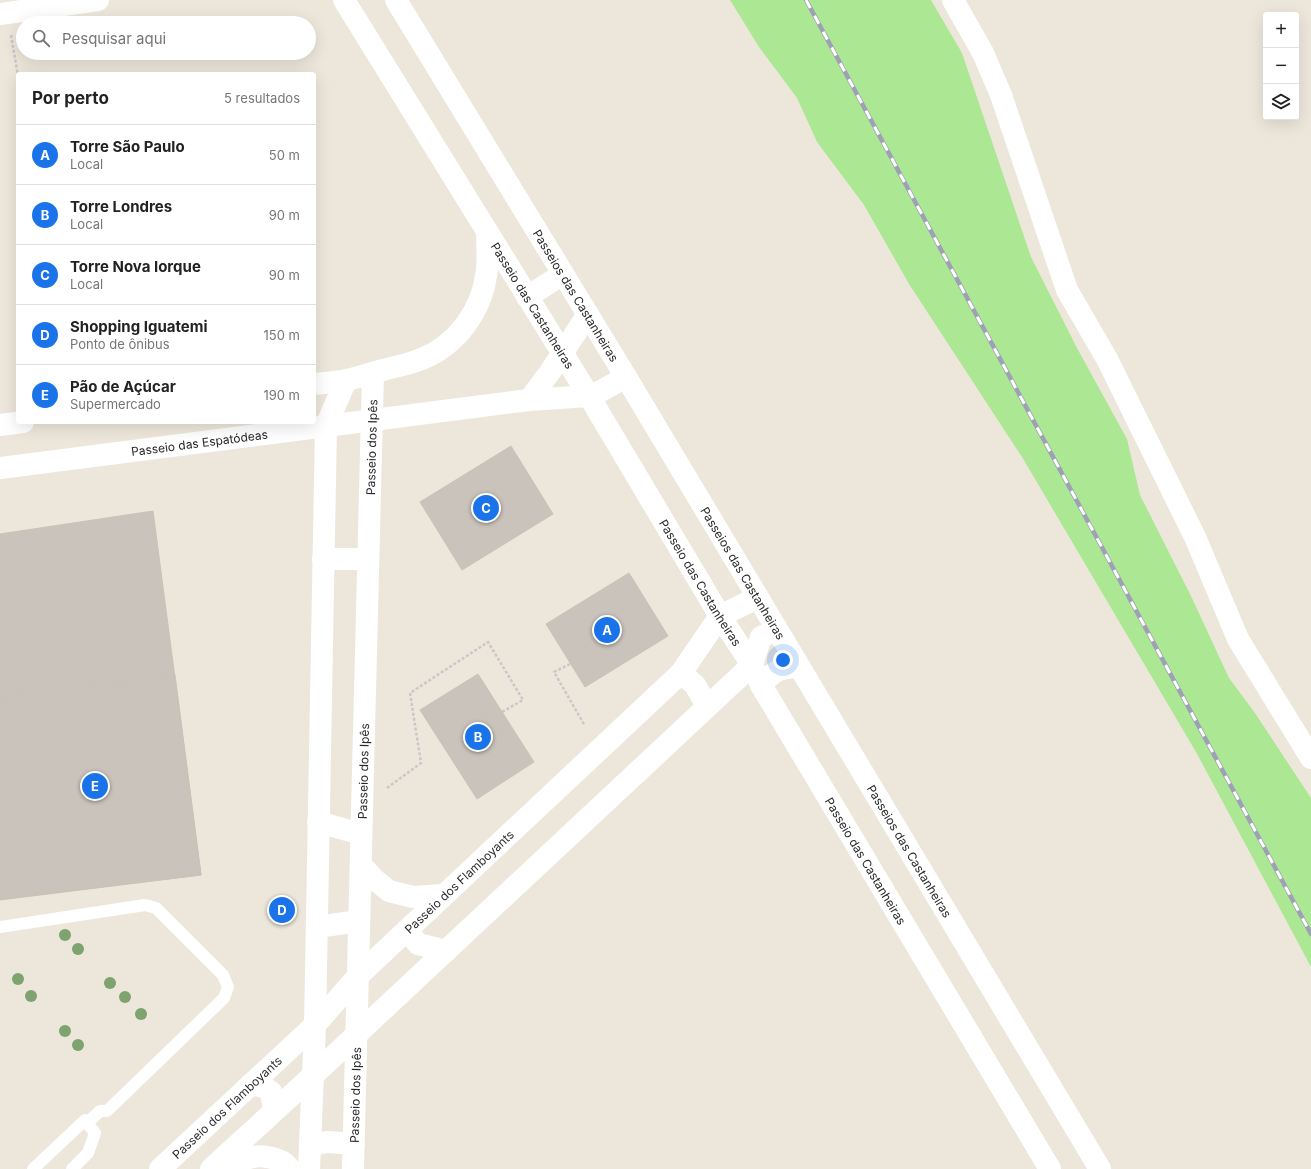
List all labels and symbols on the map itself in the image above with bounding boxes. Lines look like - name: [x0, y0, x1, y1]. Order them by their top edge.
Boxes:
- street label: Passeios das Castanheiras: [530, 227, 622, 364]
- street label: Passeio das Castanheiras: [488, 239, 578, 371]
- street label: Passeio dos Ipês: [362, 399, 380, 495]
- street label: Passeio das Espatódeas: [130, 426, 269, 459]
- pin: C: [473, 493, 499, 523]
- street label: Passeios das Castanheiras: [698, 504, 789, 642]
- street label: Passeio das Castanheiras: [656, 516, 745, 649]
- pin: A: [594, 615, 620, 645]
- your location: [773, 650, 793, 670]
- pin: B: [465, 722, 491, 752]
- street label: Passeio dos Ipês: [354, 723, 372, 819]
- pin: E: [82, 771, 108, 801]
- street label: Passeios das Castanheiras: [864, 782, 955, 920]
- street label: Passeio das Castanheiras: [822, 794, 910, 927]
- street label: Passeio dos Flamboyants: [401, 827, 517, 936]
- pin: D: [269, 895, 295, 925]
- street label: Passeio dos Ipês: [346, 1047, 364, 1143]
- street label: Passeio dos Flamboyants: [169, 1053, 285, 1162]

